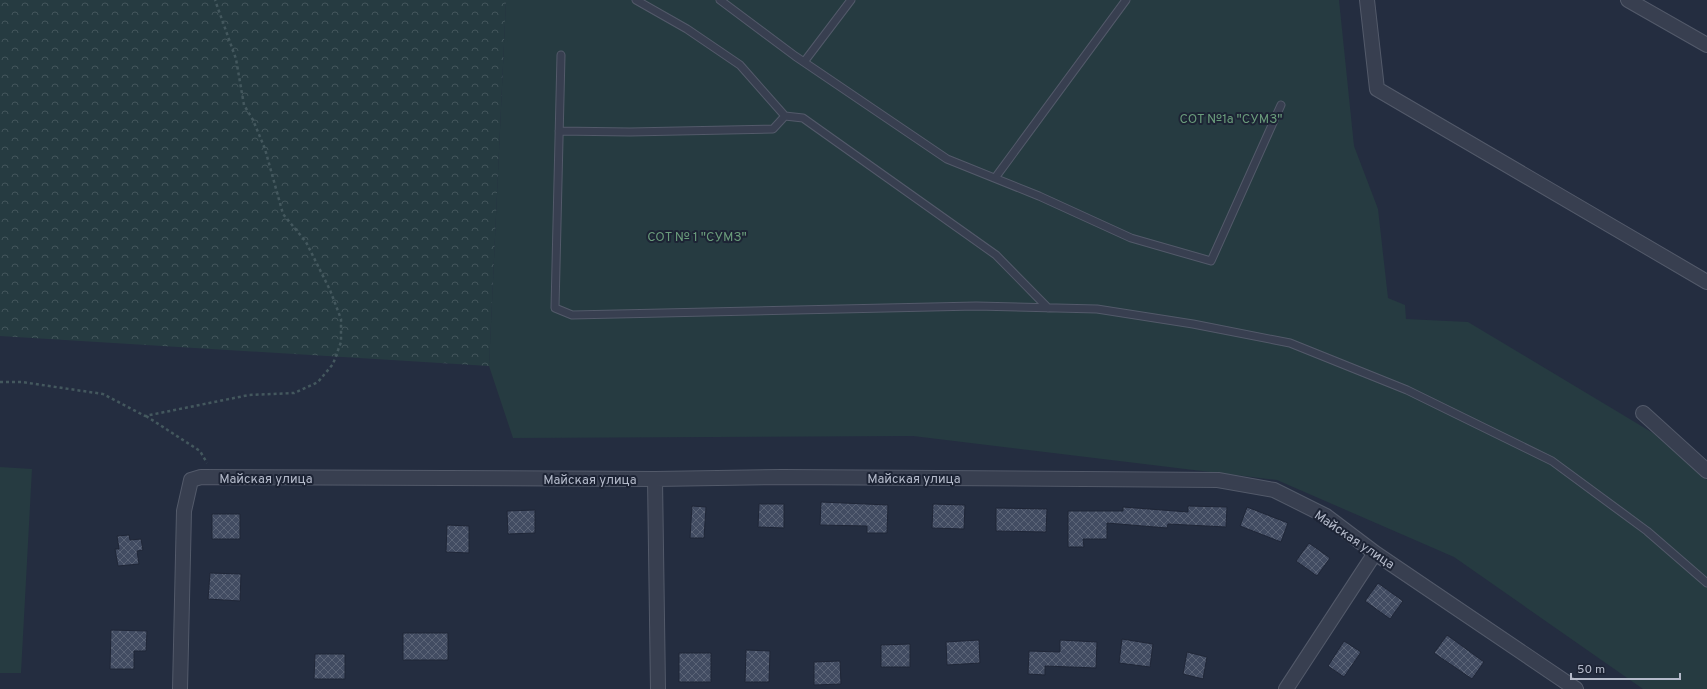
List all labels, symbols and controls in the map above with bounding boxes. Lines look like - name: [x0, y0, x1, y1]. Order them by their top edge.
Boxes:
- park label: СОТ №1а "СУМЗ": [1179, 112, 1283, 128]
- park label: СОТ № 1 "СУМЗ": [647, 230, 747, 246]
- street label: Майская улица: [219, 472, 313, 488]
- street label: Майская улица: [867, 472, 961, 488]
- street label: Майская улица: [543, 473, 637, 489]
- street label: Майская улица: [1311, 508, 1397, 573]
- scale bar: [1571, 655, 1680, 681]
- text: 50 m: [1577, 662, 1605, 678]

